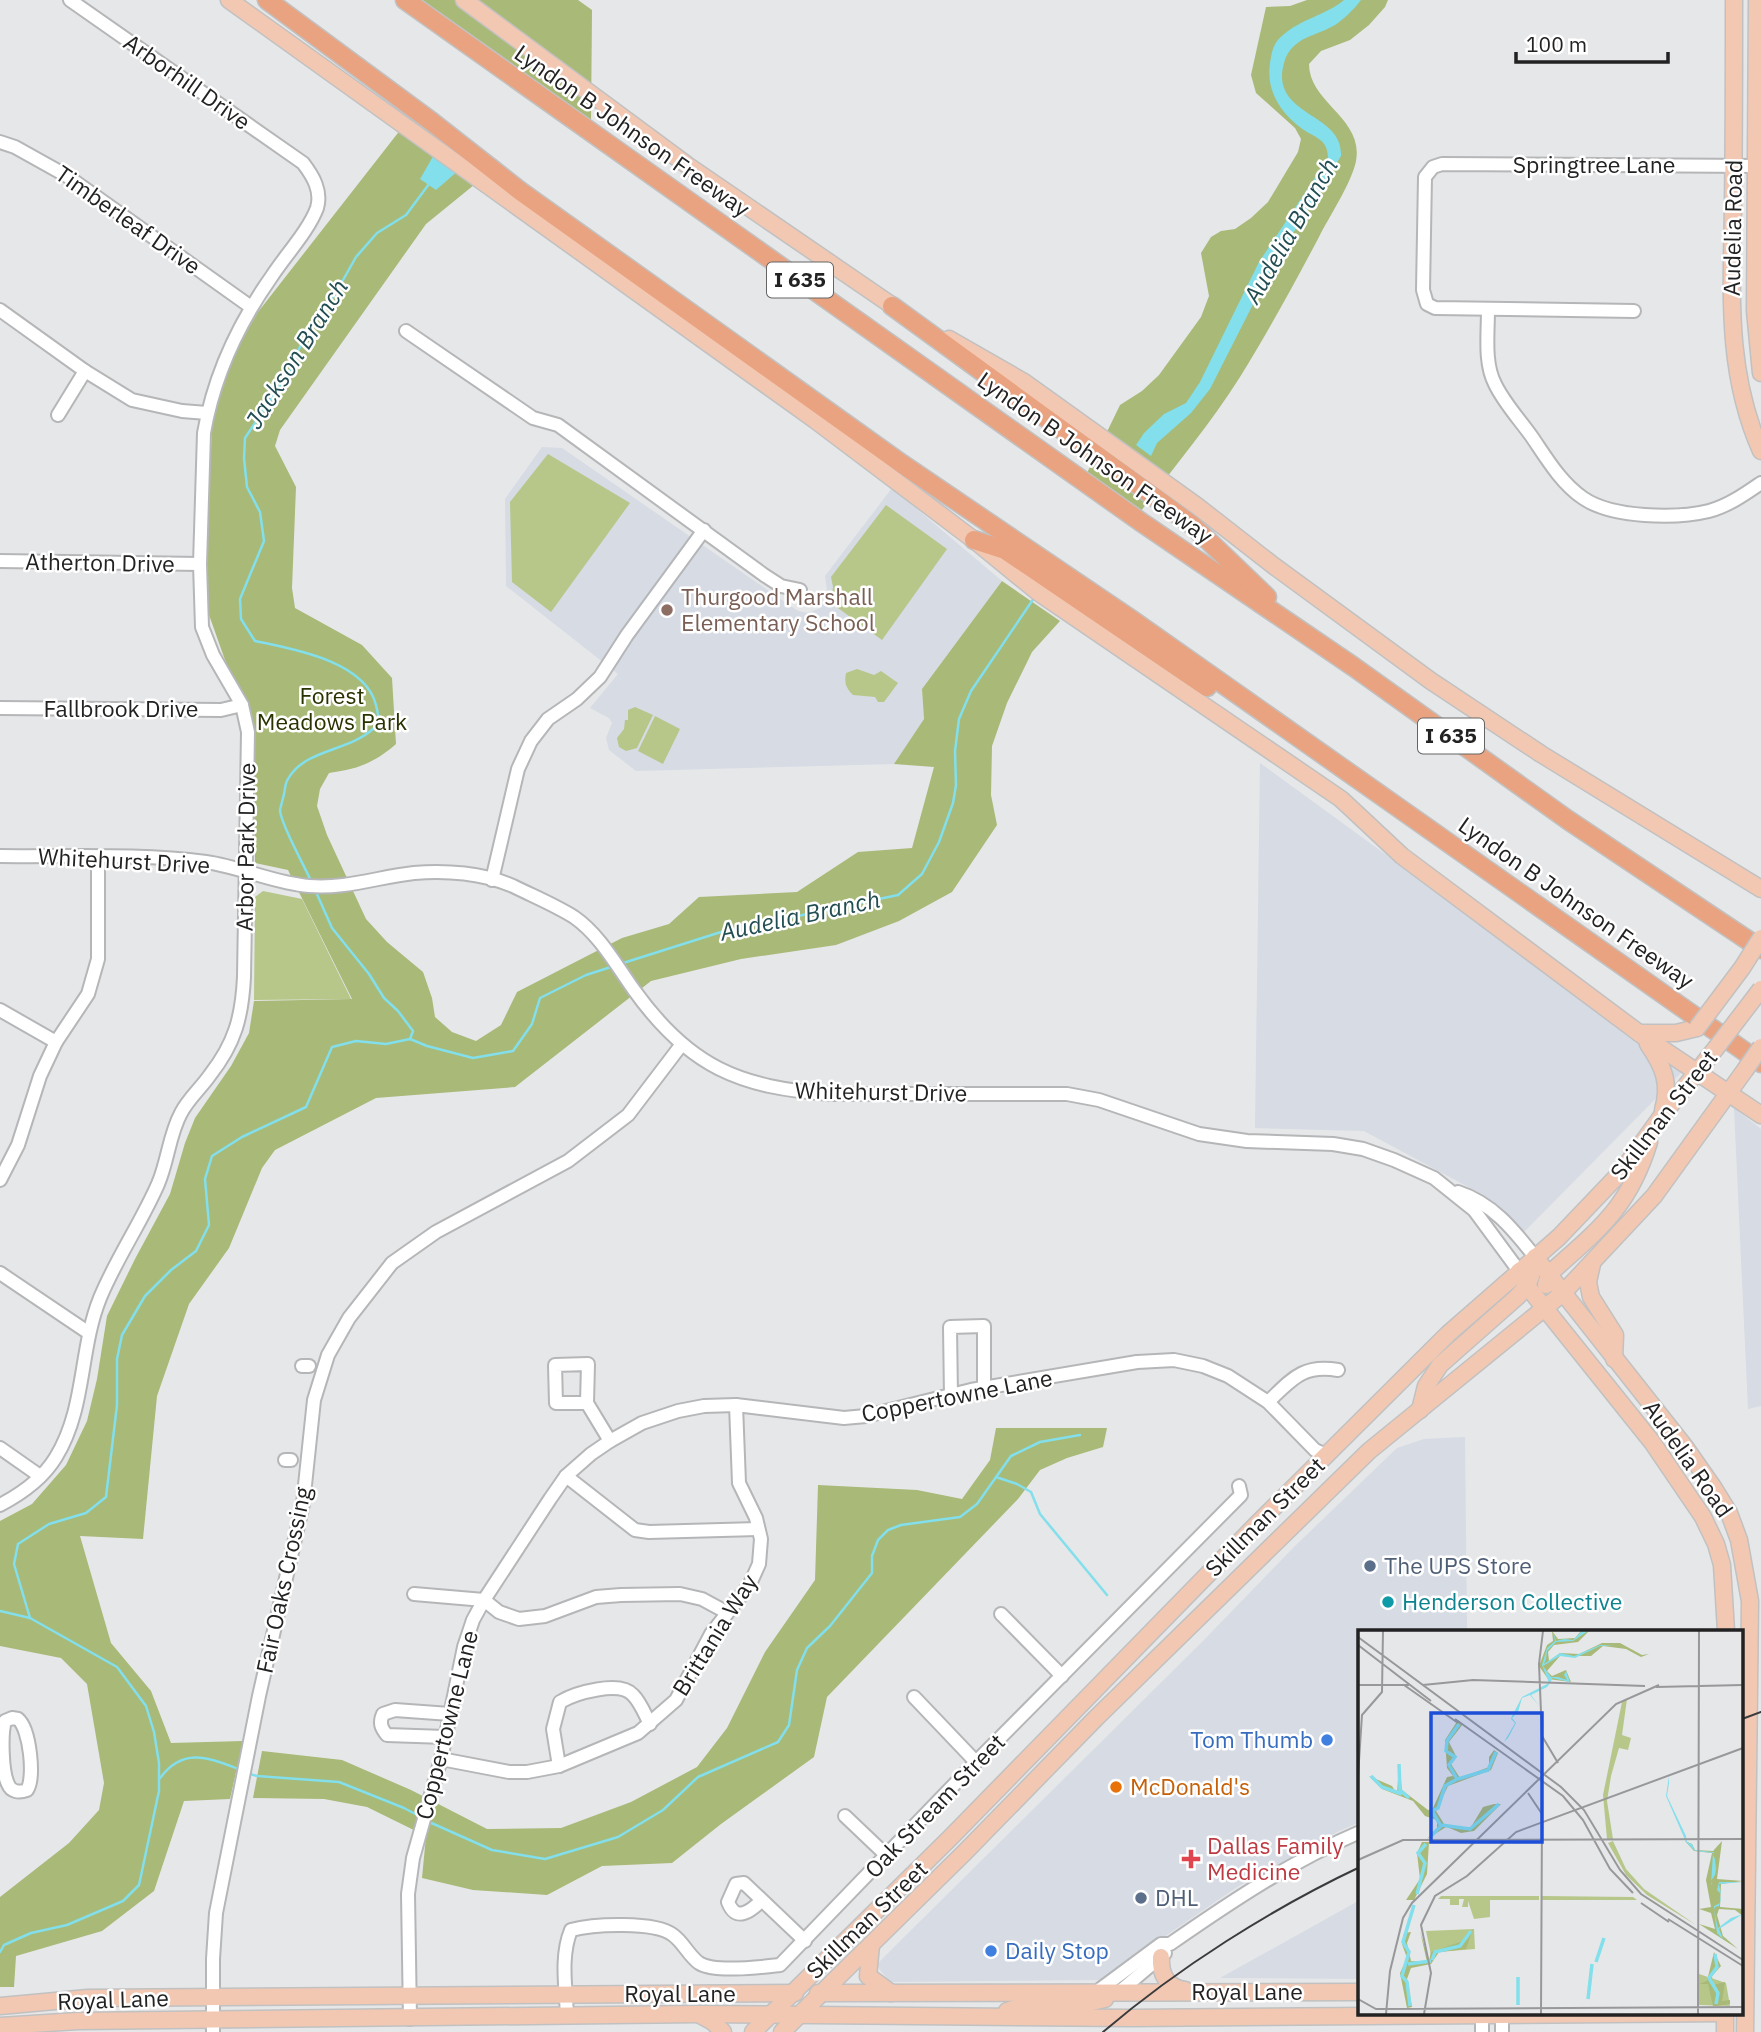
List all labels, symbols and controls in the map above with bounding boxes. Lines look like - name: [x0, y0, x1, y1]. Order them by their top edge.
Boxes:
- scale bar: [1516, 21, 1668, 65]
- street label: Arborhill Drive: [118, 26, 257, 136]
- text: 100 m: [1526, 30, 1587, 58]
- street label: Lyndon B Johnson Freeway: [509, 37, 757, 223]
- street label: Springtree Lane: [1513, 149, 1675, 179]
- water label: Audelia Branch: [1235, 152, 1345, 310]
- street label: Timberleaf Drive: [50, 158, 207, 280]
- street label: Audelia Road: [1716, 160, 1748, 296]
- road number: I 635: [767, 262, 833, 298]
- water label: Jackson Branch: [237, 273, 355, 434]
- street label: Lyndon B Johnson Freeway: [972, 364, 1220, 550]
- street label: Atherton Drive: [25, 546, 175, 578]
- place label: Thurgood Marshall Elementary School: [681, 581, 875, 637]
- marker: Thurgood Marshall Elementary School: [659, 602, 675, 618]
- park label: Forest Meadows Park: [257, 680, 407, 736]
- street label: Fallbrook Drive: [44, 693, 198, 723]
- road number: I 635: [1418, 718, 1484, 754]
- street label: Arbor Park Drive: [229, 762, 261, 932]
- street label: Lyndon B Johnson Freeway: [1453, 809, 1701, 995]
- street label: Whitehurst Drive: [37, 841, 211, 879]
- water label: Audelia Branch: [716, 882, 883, 948]
- street label: Skillman Street: [1603, 1043, 1724, 1186]
- street label: Whitehurst Drive: [795, 1074, 967, 1108]
- street label: Coppertowne Lane: [859, 1362, 1055, 1428]
- street label: Audelia Road: [1637, 1394, 1740, 1523]
- street label: Skillman Street: [1198, 1450, 1331, 1583]
- street label: Fair Oaks Crossing: [249, 1484, 317, 1676]
- place label: The UPS Store: [1384, 1550, 1532, 1580]
- marker: The UPS Store: [1362, 1558, 1378, 1574]
- street label: Brittania Way: [665, 1568, 764, 1701]
- place label: Henderson Collective: [1402, 1586, 1622, 1616]
- marker: Henderson Collective: [1380, 1594, 1396, 1610]
- street label: Coppertowne Lane: [408, 1627, 484, 1823]
- inset map: [1358, 1630, 1744, 2014]
- place label: Tom Thumb: [1190, 1724, 1313, 1754]
- street label: Oak Stream Street: [858, 1727, 1011, 1884]
- marker: Tom Thumb: [1319, 1732, 1335, 1748]
- place label: McDonald's: [1130, 1771, 1250, 1801]
- marker: McDonald's: [1108, 1779, 1124, 1795]
- place label: Dallas Family Medicine: [1207, 1830, 1344, 1886]
- marker: Dallas Family Medicine: [1181, 1849, 1201, 1869]
- street label: Skillman Street: [799, 1854, 933, 1985]
- place label: DHL: [1155, 1882, 1198, 1912]
- marker: DHL: [1133, 1890, 1149, 1906]
- place label: Daily Stop: [1005, 1935, 1109, 1965]
- marker: Daily Stop: [983, 1943, 999, 1959]
- street label: Royal Lane: [1191, 1976, 1303, 2006]
- street label: Royal Lane: [624, 1978, 736, 2008]
- street label: Royal Lane: [57, 1982, 169, 2016]

